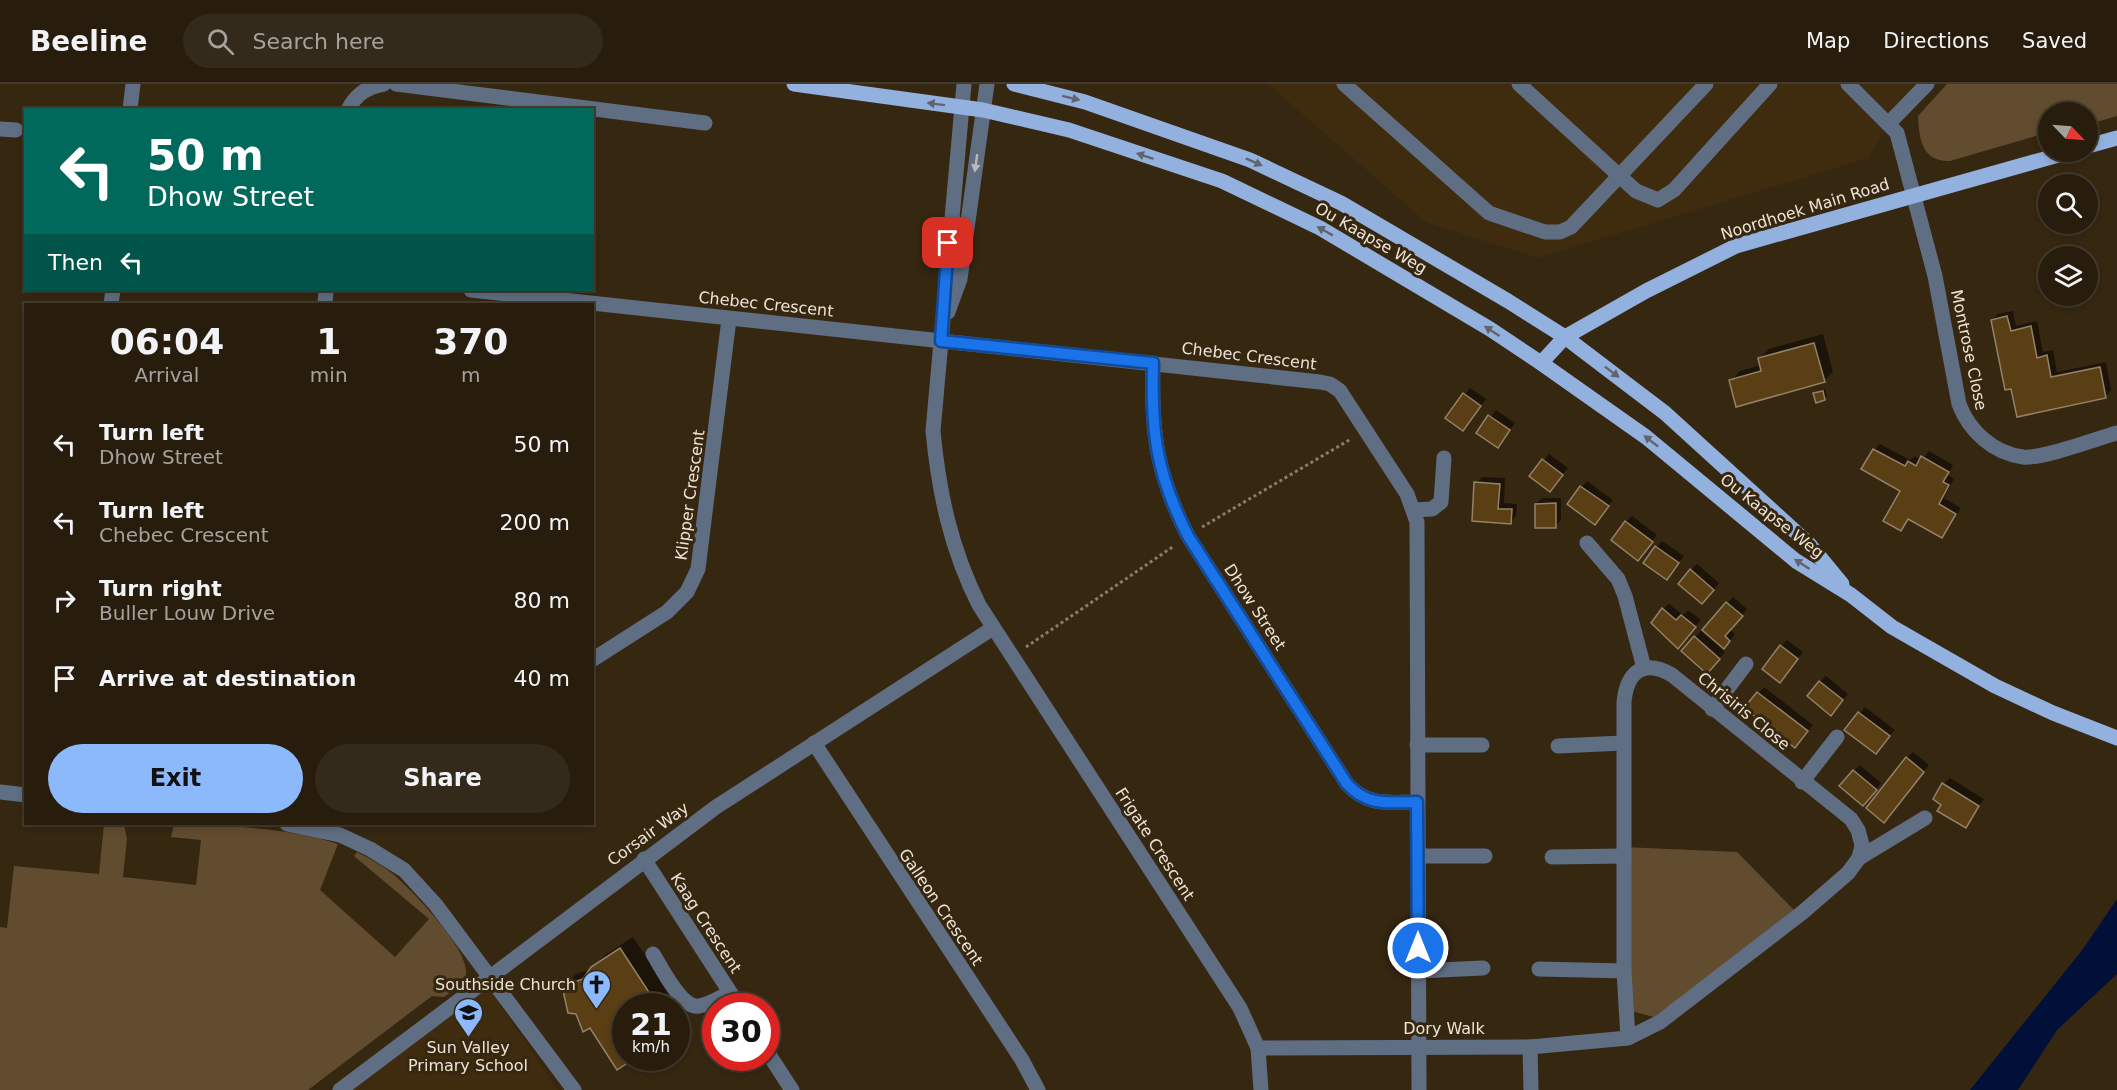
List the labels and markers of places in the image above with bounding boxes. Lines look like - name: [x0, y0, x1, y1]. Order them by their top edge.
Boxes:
- pin: [922, 217, 973, 268]
- church icon: Southside Church: [581, 968, 613, 1010]
- place label: Southside Church: [435, 975, 576, 994]
- school or university icon: Sun Valley Primary School: [452, 996, 484, 1038]
- place label: Sun Valley Primary School: [408, 1038, 528, 1075]

